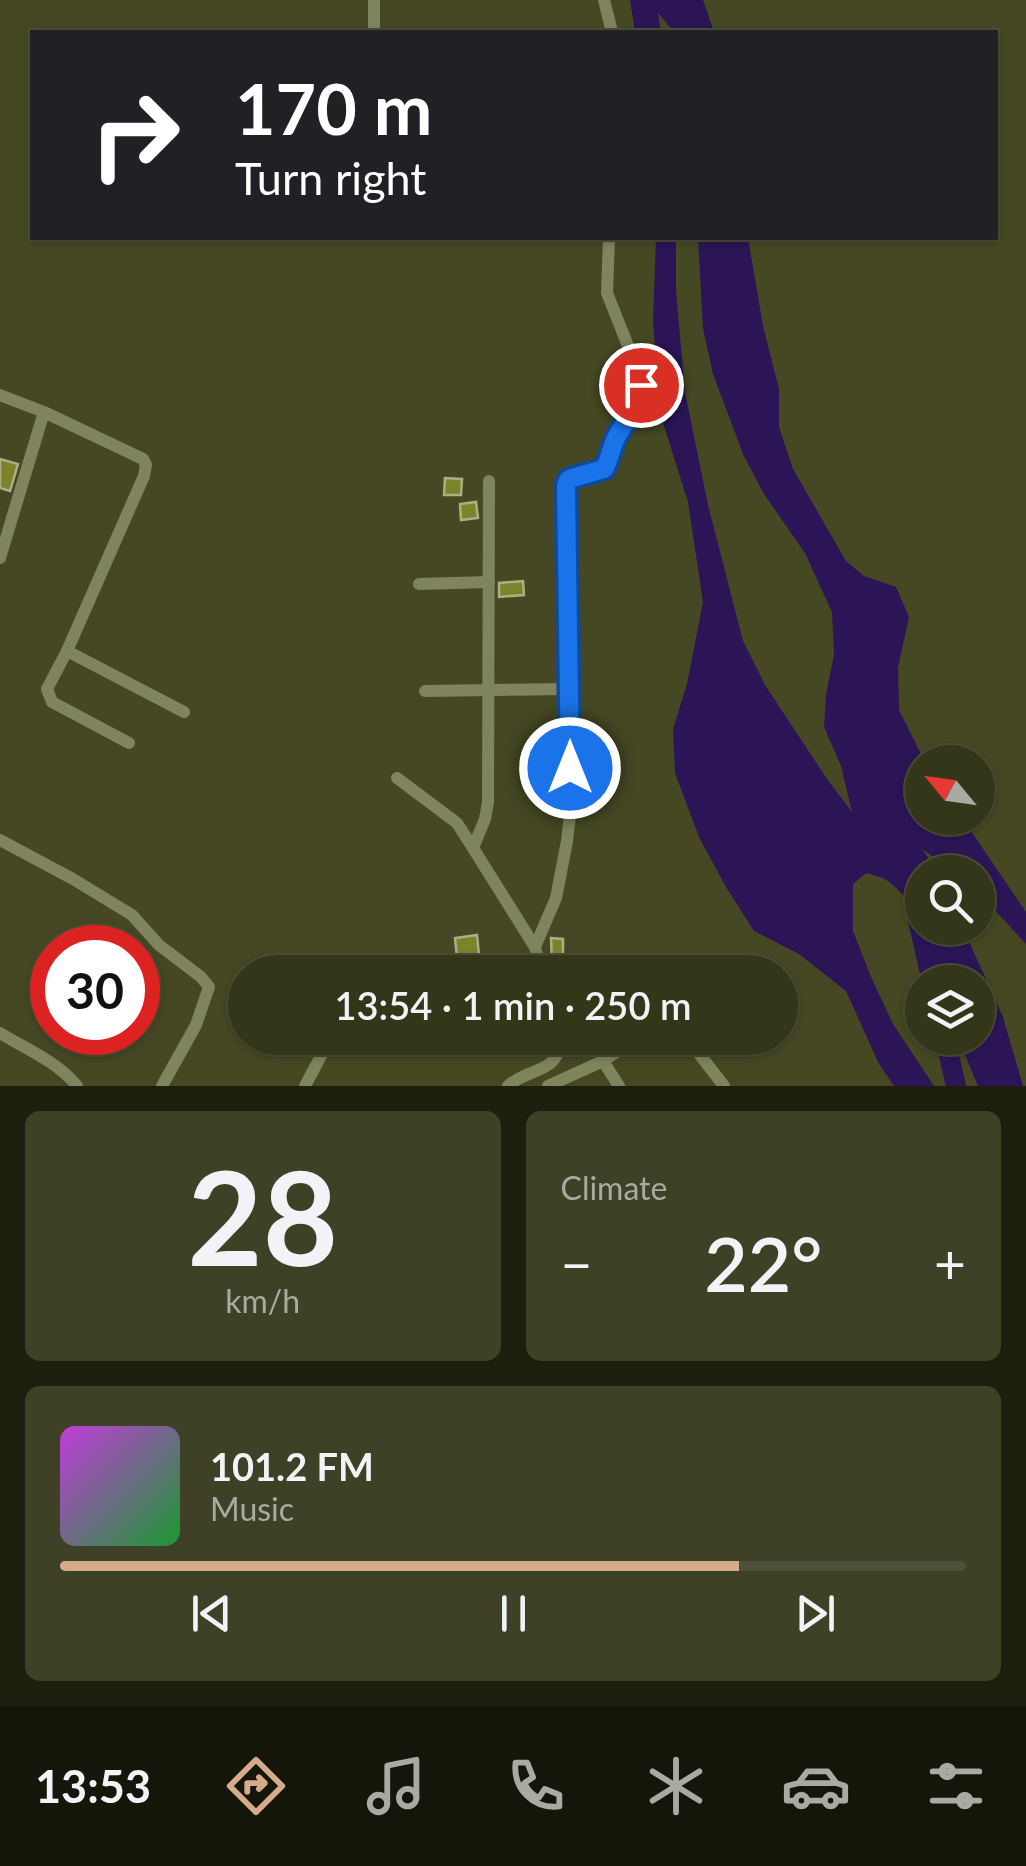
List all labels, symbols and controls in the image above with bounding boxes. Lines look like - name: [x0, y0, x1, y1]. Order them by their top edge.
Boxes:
- text: 170 m: [235, 66, 432, 150]
- icon: right: [70, 70, 200, 200]
- text: Turn right: [235, 151, 426, 205]
- pin: [599, 343, 684, 428]
- icon: arrive: [614, 358, 669, 413]
- position arrow: [518, 716, 622, 820]
- north arrow: [905, 745, 995, 835]
- map controls: [905, 745, 995, 1055]
- button: search: [905, 855, 995, 945]
- speed limit sign: 30: [30, 925, 160, 1055]
- button: layers: [905, 965, 995, 1055]
- text: 13:54 · 1 min · 250 m: [335, 982, 691, 1028]
- text: 28: [187, 1138, 338, 1294]
- text: Climate: [561, 1168, 667, 1207]
- text: 22°: [704, 1218, 822, 1308]
- text: −: [561, 1230, 592, 1296]
- text: +: [934, 1230, 966, 1296]
- text: km/h: [225, 1281, 300, 1320]
- text: 101.2 FM: [210, 1443, 374, 1489]
- text: Music: [210, 1489, 294, 1528]
- icon: previous: [184, 1586, 239, 1641]
- icon: pause: [486, 1586, 541, 1641]
- icon: next: [788, 1586, 843, 1641]
- icon: directions: [221, 1751, 291, 1821]
- icon: music: [361, 1751, 431, 1821]
- icon: phone: [501, 1751, 571, 1821]
- icon: climate: [641, 1751, 711, 1821]
- icon: car: [781, 1751, 851, 1821]
- icon: filters: [921, 1751, 991, 1821]
- text: 13:53: [35, 1759, 151, 1813]

